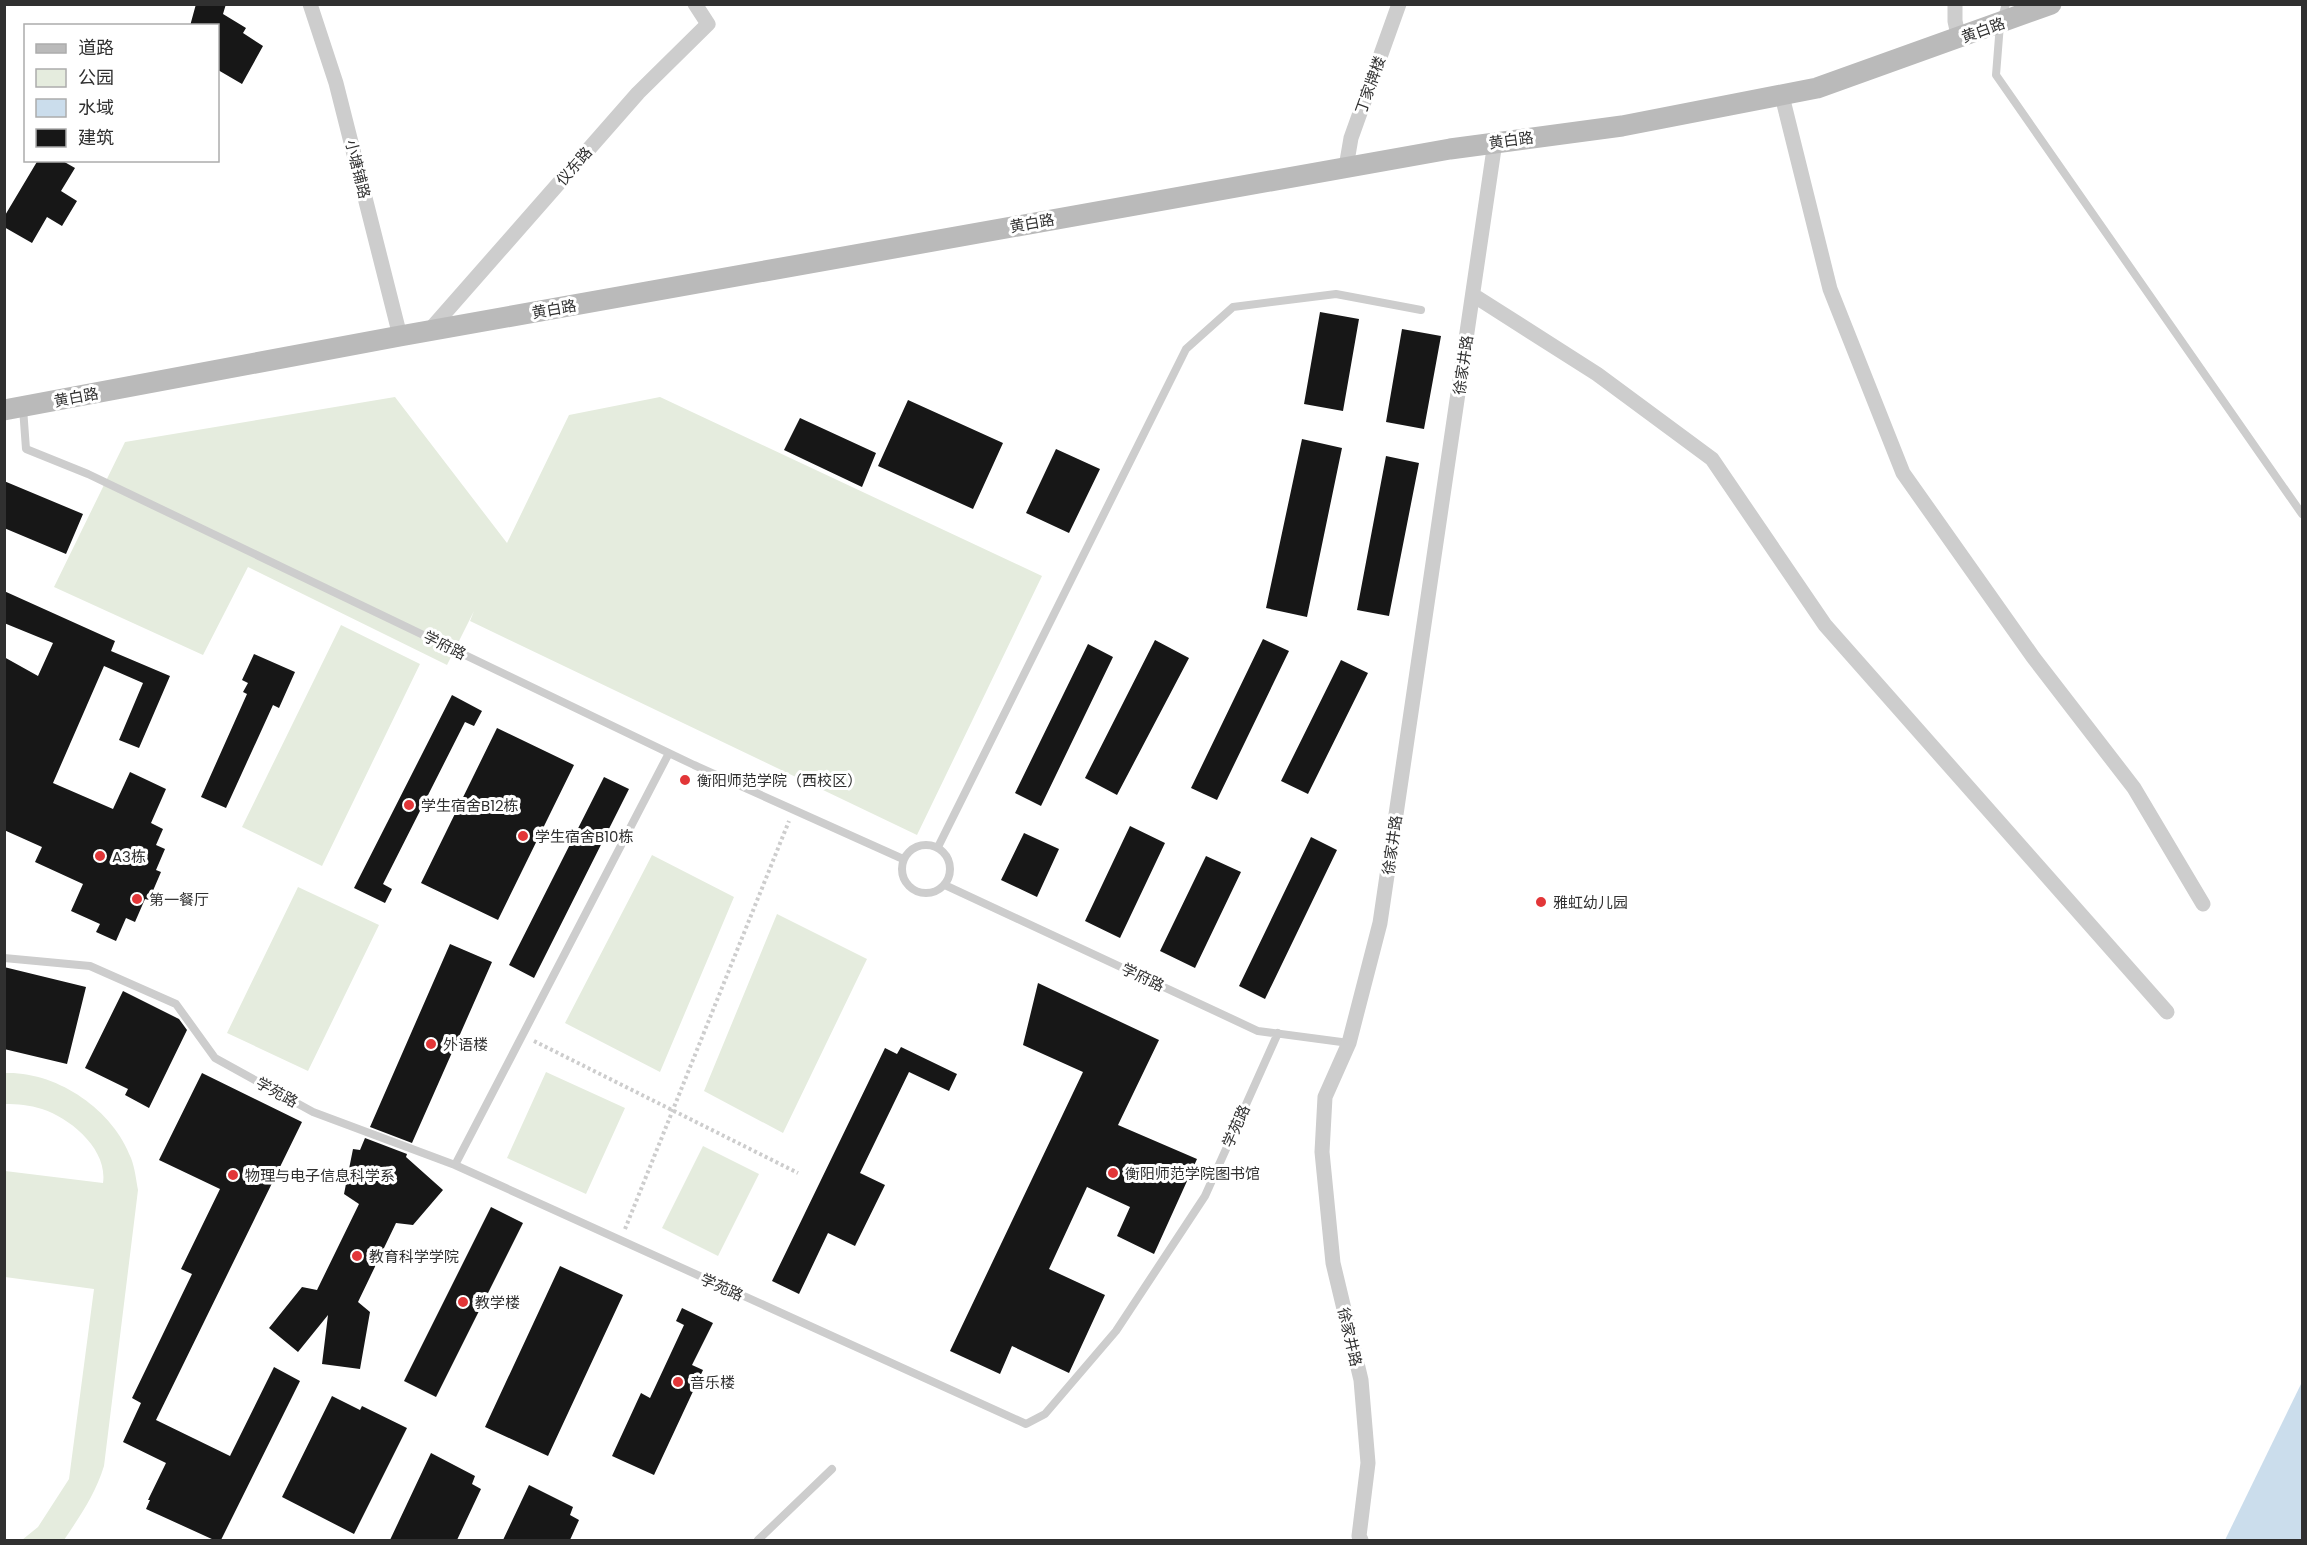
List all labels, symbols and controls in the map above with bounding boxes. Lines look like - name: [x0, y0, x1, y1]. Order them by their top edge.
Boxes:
- street label: 黄白路: [1958, 12, 2008, 48]
- legend: [24, 24, 219, 162]
- text: 道路: [78, 35, 114, 60]
- street label: 丁家牌楼: [1350, 53, 1390, 117]
- text: 公园: [78, 65, 114, 90]
- text: 水域: [78, 95, 114, 120]
- text: 建筑: [78, 125, 114, 150]
- street label: 黄白路: [1487, 126, 1535, 154]
- street label: 小塘铺路: [341, 137, 375, 201]
- street label: 仪东路: [551, 142, 597, 190]
- street label: 黄白路: [1008, 209, 1056, 237]
- street label: 黄白路: [530, 295, 578, 323]
- street label: 徐家井路: [1448, 334, 1478, 396]
- street label: 黄白路: [52, 382, 100, 412]
- street label: 学府路: [420, 626, 470, 664]
- place label: 衡阳师范学院（西校区）: [697, 770, 862, 791]
- marker: 衡阳师范学院（西校区）: [678, 773, 692, 787]
- place label: 学生宿舍B12栋: [421, 795, 519, 816]
- marker: 学生宿舍B12栋: [402, 798, 416, 812]
- street label: 徐家井路: [1377, 814, 1407, 876]
- place label: 学生宿舍B10栋: [535, 826, 633, 847]
- marker: 学生宿舍B10栋: [516, 829, 530, 843]
- place label: A3栋: [112, 846, 146, 867]
- marker: A3栋: [93, 849, 107, 863]
- place label: 第一餐厅: [149, 889, 209, 910]
- marker: 第一餐厅: [130, 892, 144, 906]
- place label: 雅虹幼儿园: [1553, 892, 1628, 913]
- marker: 雅虹幼儿园: [1534, 895, 1548, 909]
- street label: 学府路: [1118, 958, 1168, 996]
- place label: 外语楼: [443, 1034, 488, 1055]
- marker: 外语楼: [424, 1037, 438, 1051]
- street label: 学苑路: [252, 1072, 302, 1112]
- street label: 学苑路: [1217, 1101, 1255, 1151]
- place label: 衡阳师范学院图书馆: [1125, 1163, 1260, 1184]
- place label: 物理与电子信息科学系: [245, 1165, 395, 1186]
- marker: 衡阳师范学院图书馆: [1106, 1166, 1120, 1180]
- marker: 物理与电子信息科学系: [226, 1168, 240, 1182]
- place label: 教育科学学院: [369, 1246, 459, 1267]
- marker: 教育科学学院: [350, 1249, 364, 1263]
- street label: 学苑路: [697, 1268, 747, 1306]
- place label: 教学楼: [475, 1292, 520, 1313]
- marker: 教学楼: [456, 1295, 470, 1309]
- street label: 徐家井路: [1333, 1305, 1367, 1369]
- place label: 音乐楼: [690, 1372, 735, 1393]
- marker: 音乐楼: [671, 1375, 685, 1389]

